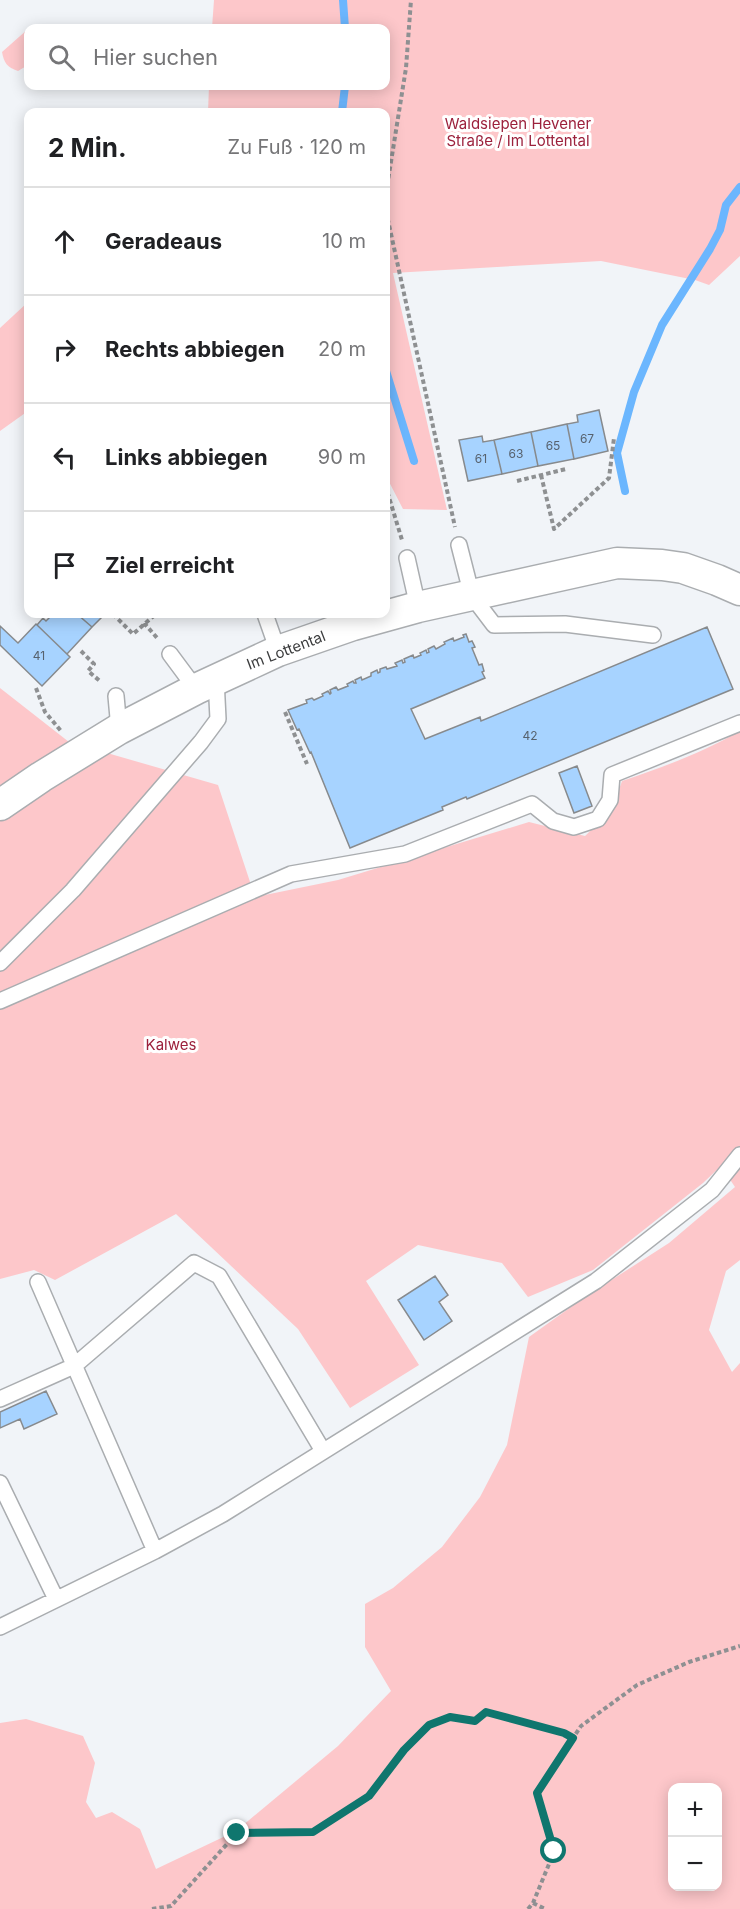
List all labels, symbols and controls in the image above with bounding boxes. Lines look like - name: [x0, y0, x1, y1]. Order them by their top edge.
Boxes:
- search box: [24, 24, 390, 90]
- icon: search: [45, 41, 78, 74]
- text: Hier suchen: [93, 44, 218, 70]
- park label: Waldsiepen Hevener Straße / Im Lottental: [445, 114, 591, 150]
- text: 2 Min.: [48, 132, 127, 163]
- text: Zu Fuß · 120 m: [228, 135, 366, 159]
- icon: ahead: [48, 225, 81, 258]
- text: Geradeaus: [105, 228, 222, 254]
- text: 10 m: [322, 229, 366, 253]
- icon: right: [48, 333, 81, 366]
- text: Rechts abbiegen: [105, 336, 285, 362]
- text: 20 m: [318, 337, 366, 361]
- house number: 67: [580, 431, 594, 446]
- house number: 65: [546, 438, 560, 453]
- icon: left: [48, 441, 81, 474]
- text: Links abbiegen: [105, 444, 268, 470]
- text: 90 m: [318, 445, 366, 469]
- house number: 63: [509, 446, 523, 461]
- house number: 61: [475, 451, 487, 466]
- icon: arrive: [48, 549, 81, 582]
- text: Ziel erreicht: [105, 552, 234, 578]
- street label: Im Lottental: [244, 626, 328, 674]
- house number: 41: [33, 648, 45, 663]
- house number: 42: [522, 728, 538, 743]
- park label: Kalwes: [146, 1035, 196, 1054]
- map controls: [668, 1783, 722, 1891]
- button: +: [668, 1783, 722, 1837]
- route end: [223, 1819, 249, 1845]
- route start: [540, 1837, 566, 1863]
- button: −: [668, 1837, 722, 1891]

